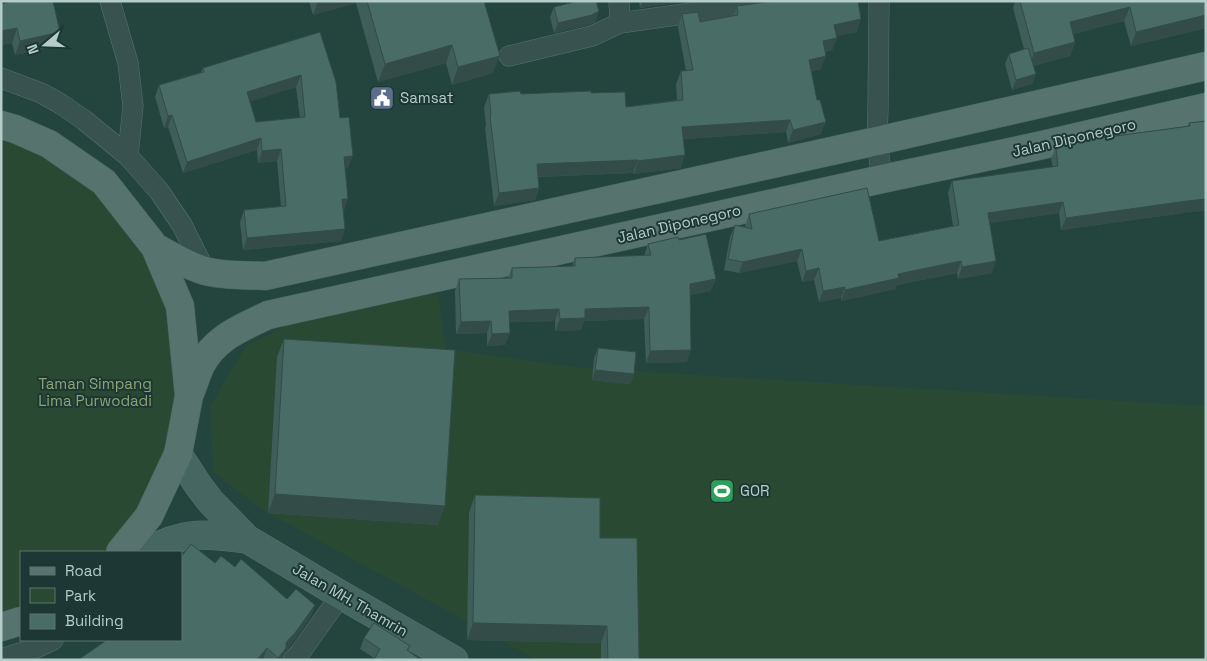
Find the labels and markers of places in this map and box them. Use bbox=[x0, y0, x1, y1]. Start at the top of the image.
public building icon: Samsat bbox=[369, 85, 395, 111]
place label: Samsat bbox=[400, 88, 454, 107]
sports icon: GOR bbox=[709, 478, 735, 504]
place label: GOR bbox=[740, 481, 769, 500]

